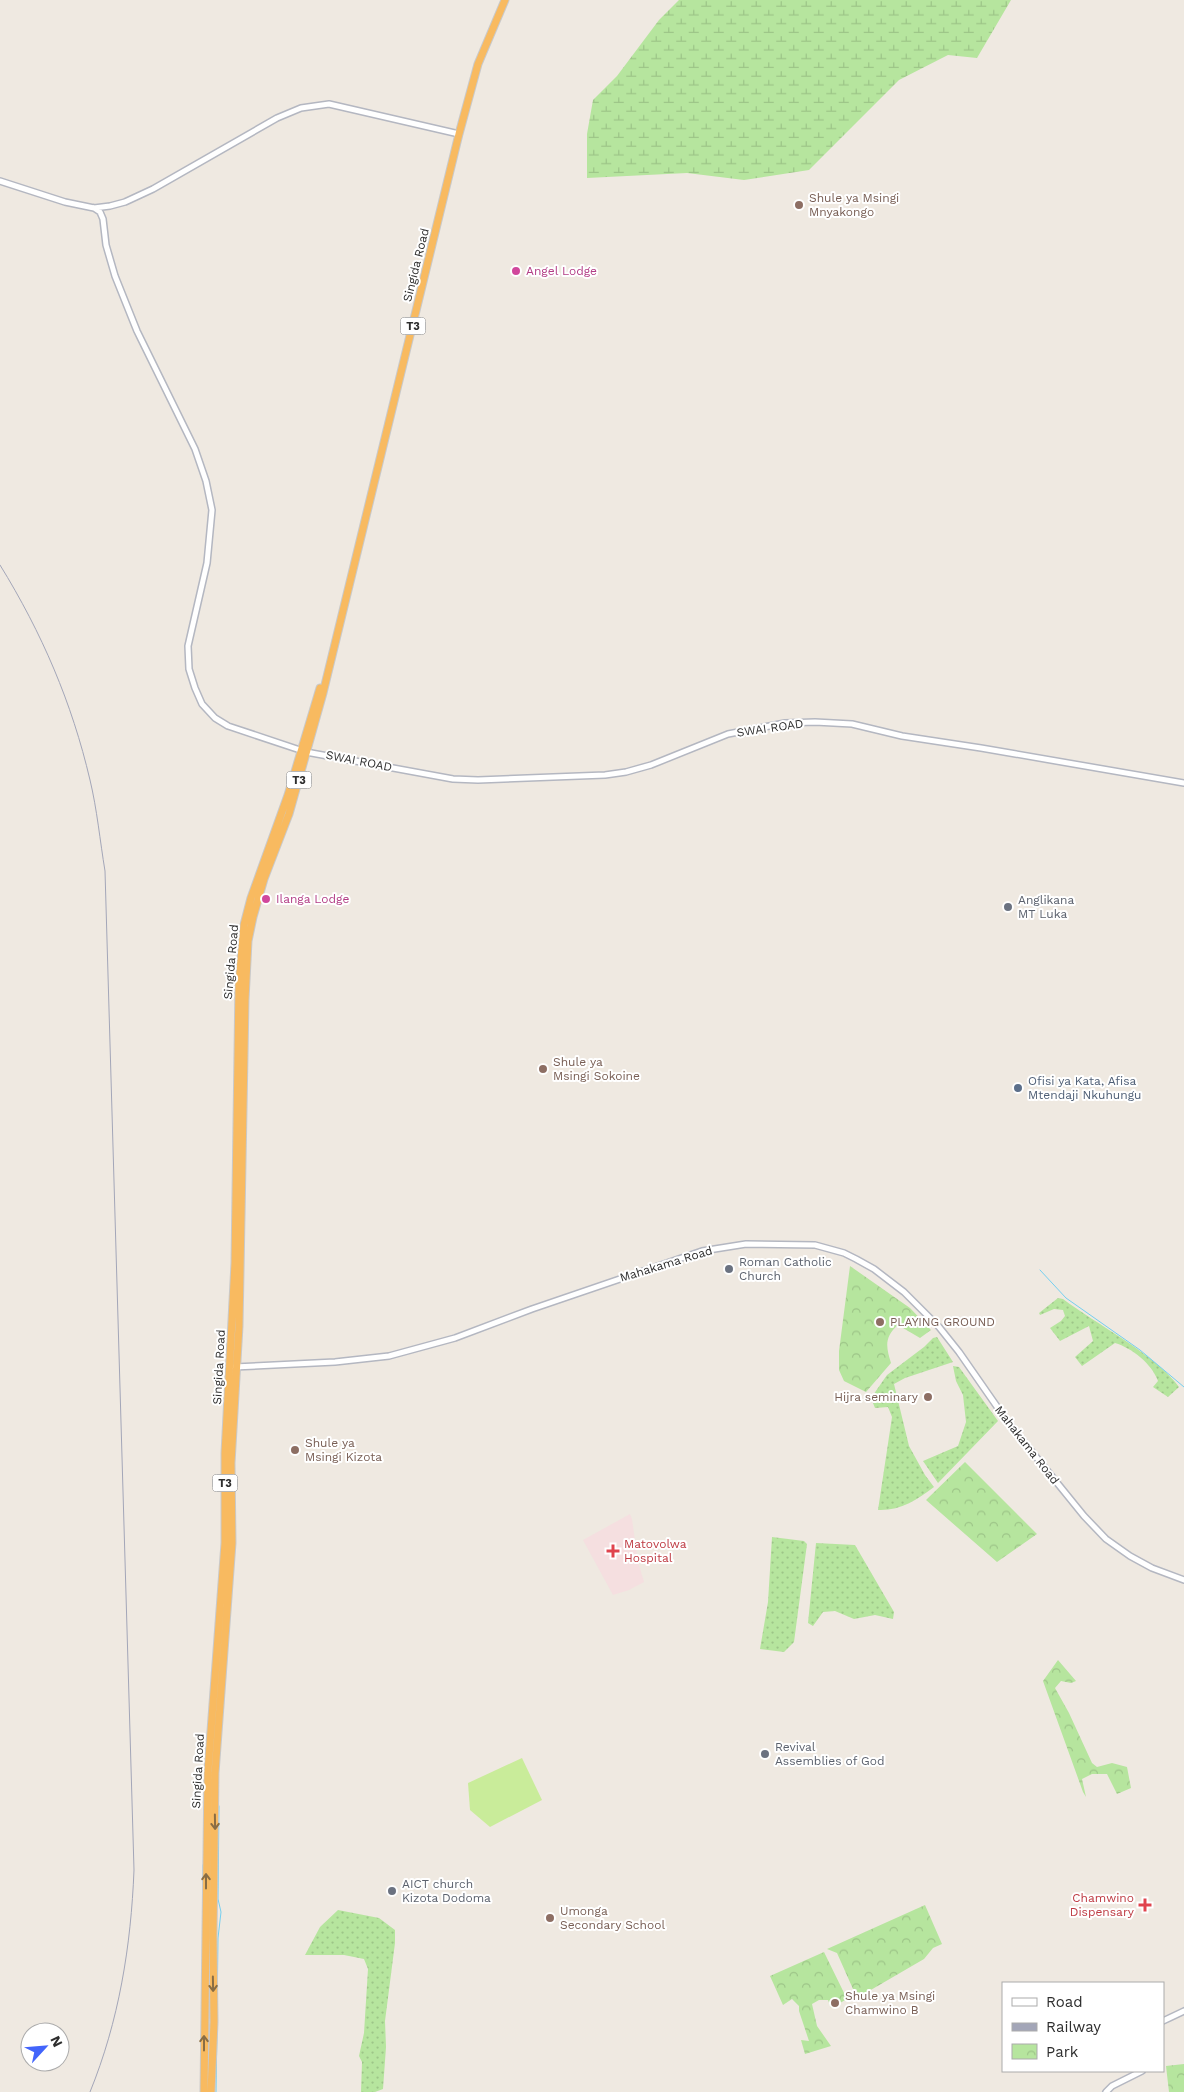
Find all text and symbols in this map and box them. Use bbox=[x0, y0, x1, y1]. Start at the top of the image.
place label: Shule ya Msingi Mnyakongo bbox=[809, 191, 899, 219]
marker: Shule ya Msingi Mnyakongo bbox=[793, 199, 805, 211]
street label: Singida Road bbox=[400, 227, 432, 303]
place label: Angel Lodge bbox=[526, 264, 597, 278]
marker: Angel Lodge bbox=[510, 265, 522, 277]
road number: T3 bbox=[400, 318, 426, 334]
street label: SWAI ROAD bbox=[736, 716, 804, 740]
street label: SWAI ROAD bbox=[325, 748, 393, 774]
road number: T3 bbox=[286, 772, 312, 788]
place label: Ilanga Lodge bbox=[276, 892, 349, 906]
marker: Ilanga Lodge bbox=[260, 893, 272, 905]
place label: Anglikana MT Luka bbox=[1018, 893, 1075, 921]
marker: Anglikana MT Luka bbox=[1002, 901, 1014, 913]
street label: Singida Road bbox=[221, 924, 241, 1000]
place label: Shule ya Msingi Sokoine bbox=[553, 1055, 640, 1083]
marker: Shule ya Msingi Sokoine bbox=[537, 1063, 549, 1075]
place label: Ofisi ya Kata, Afisa Mtendaji Nkuhungu bbox=[1028, 1074, 1141, 1102]
marker: Ofisi ya Kata, Afisa Mtendaji Nkuhungu bbox=[1012, 1082, 1024, 1094]
street label: Mahakama Road bbox=[618, 1243, 714, 1285]
place label: Roman Catholic Church bbox=[739, 1255, 832, 1283]
marker: Roman Catholic Church bbox=[723, 1263, 735, 1275]
place label: PLAYING GROUND bbox=[890, 1315, 995, 1329]
marker: PLAYING GROUND bbox=[874, 1316, 886, 1328]
street label: Singida Road bbox=[210, 1329, 228, 1405]
place label: Hijra seminary bbox=[834, 1390, 919, 1404]
marker: Hijra seminary bbox=[922, 1391, 934, 1403]
street label: Mahakama Road bbox=[992, 1403, 1062, 1487]
place label: Shule ya Msingi Kizota bbox=[305, 1436, 382, 1464]
marker: Shule ya Msingi Kizota bbox=[289, 1444, 301, 1456]
road number: T3 bbox=[212, 1475, 238, 1492]
place label: Matovolwa Hospital bbox=[624, 1537, 687, 1565]
marker: Matovolwa Hospital bbox=[606, 1544, 620, 1558]
street label: Singida Road bbox=[189, 1733, 207, 1809]
place label: Revival Assemblies of God bbox=[775, 1740, 884, 1768]
marker: Revival Assemblies of God bbox=[759, 1748, 771, 1760]
one-way arrow bbox=[210, 1814, 220, 1830]
one-way arrow bbox=[201, 1873, 211, 1890]
place label: AICT church Kizota Dodoma bbox=[402, 1877, 491, 1905]
marker: AICT church Kizota Dodoma bbox=[386, 1885, 398, 1897]
place label: Chamwino Dispensary bbox=[1070, 1891, 1135, 1919]
marker: Chamwino Dispensary bbox=[1138, 1898, 1152, 1912]
place label: Umonga Secondary School bbox=[560, 1904, 665, 1932]
marker: Umonga Secondary School bbox=[544, 1912, 556, 1924]
one-way arrow bbox=[208, 1976, 218, 1992]
legend bbox=[1002, 1982, 1164, 2072]
place label: Shule ya Msingi Chamwino B bbox=[845, 1989, 935, 2017]
text: Road bbox=[1046, 1993, 1083, 2011]
marker: Shule ya Msingi Chamwino B bbox=[829, 1997, 841, 2009]
text: Railway bbox=[1046, 2018, 1101, 2036]
north arrow bbox=[20, 2022, 70, 2072]
text: N bbox=[47, 2033, 66, 2049]
one-way arrow bbox=[200, 2036, 209, 2052]
text: Park bbox=[1046, 2043, 1079, 2061]

